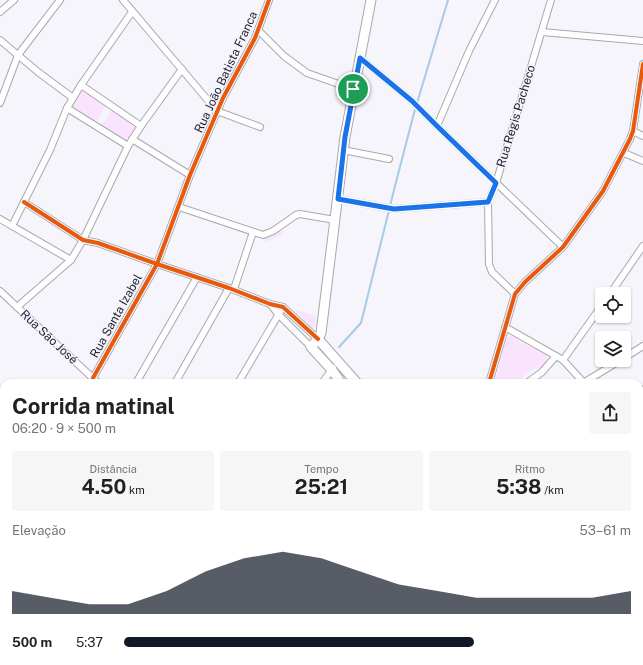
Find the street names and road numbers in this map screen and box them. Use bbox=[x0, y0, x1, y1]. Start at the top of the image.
street label: Rua João Batista Franca bbox=[192, 9, 260, 135]
street label: Rua Regis Pacheco bbox=[494, 63, 538, 169]
street label: Rua Santa Izabel bbox=[87, 271, 145, 360]
street label: Rua São José bbox=[18, 307, 81, 367]

